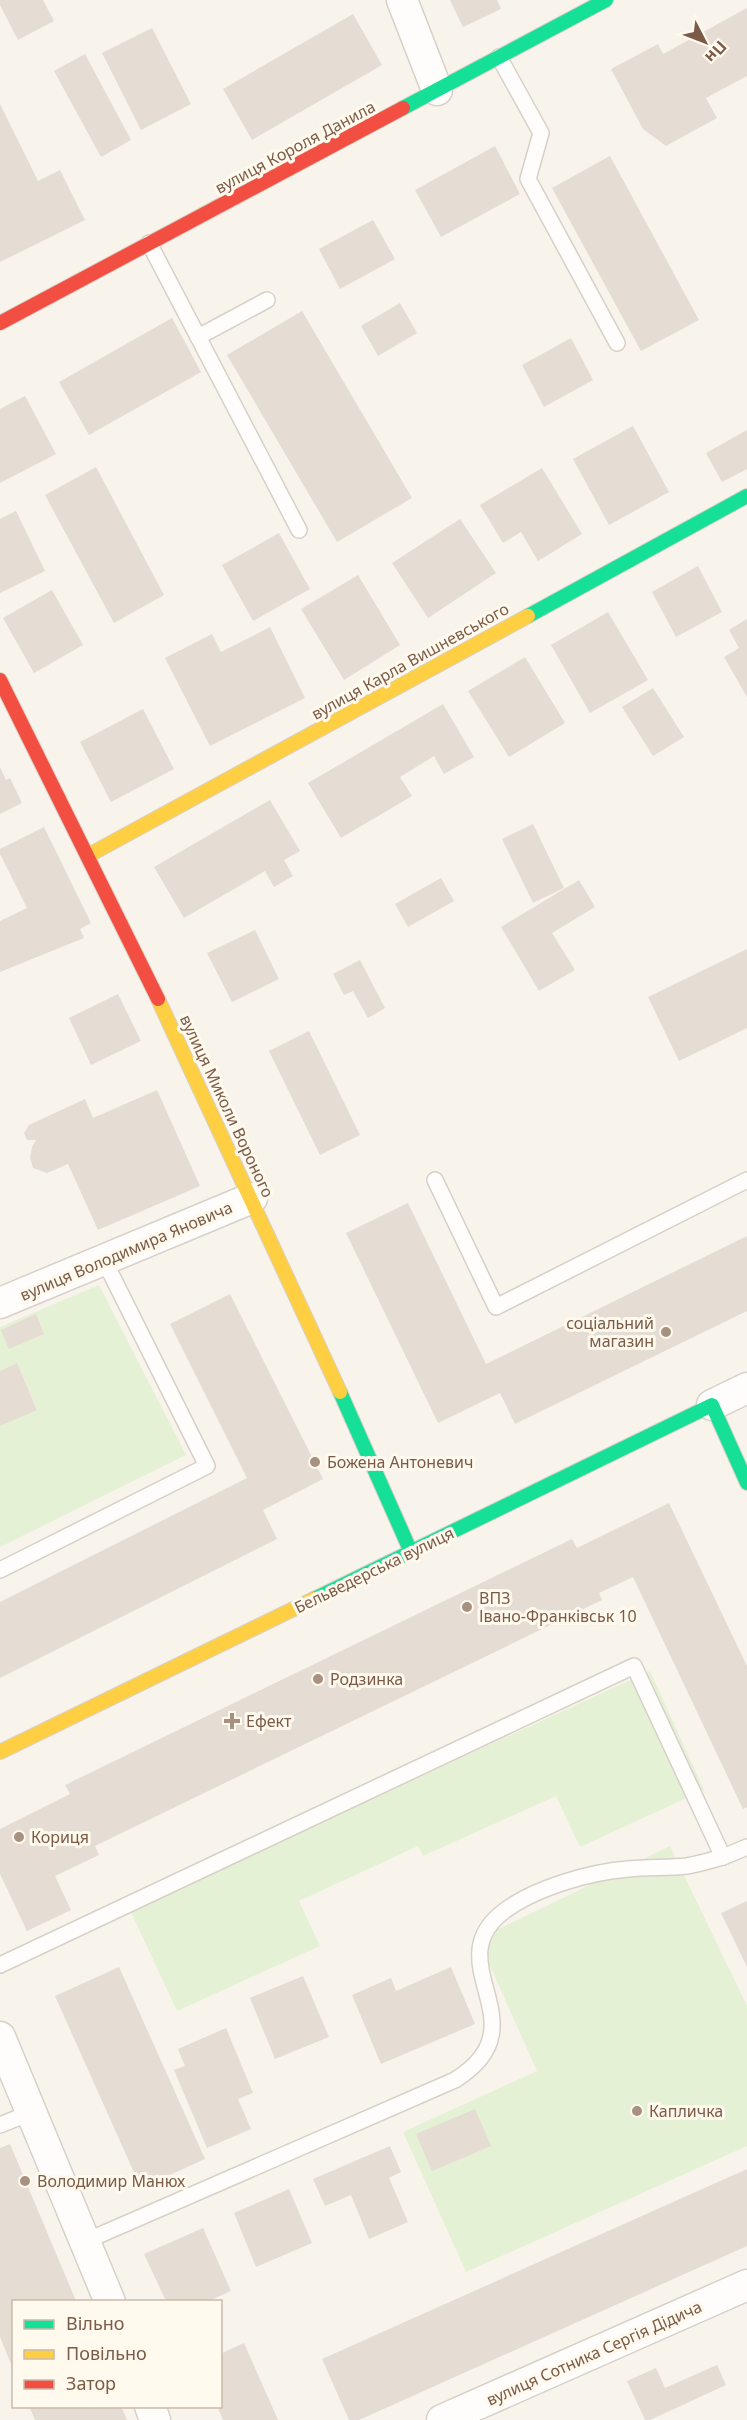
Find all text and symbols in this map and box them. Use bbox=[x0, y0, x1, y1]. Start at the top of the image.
north arrow bbox=[675, 12, 735, 72]
text: Пн bbox=[700, 36, 732, 68]
street label: вулиця Короля Данила bbox=[211, 95, 379, 199]
street label: вулиця Карла Вишневського bbox=[307, 597, 513, 725]
street label: вулиця Миколи Вороного bbox=[175, 1011, 279, 1201]
street label: вулиця Володимира Яновича bbox=[16, 1196, 236, 1306]
place label: соціальний магазин bbox=[566, 1312, 654, 1352]
marker: соціальний магазин bbox=[659, 1325, 673, 1339]
place label: Божена Антоневич bbox=[327, 1451, 473, 1473]
marker: Божена Антоневич bbox=[308, 1455, 322, 1469]
street label: Бельведерська вулиця bbox=[290, 1522, 458, 1618]
place label: ВПЗ Івано-Франківськ 10 bbox=[479, 1587, 637, 1627]
marker: ВПЗ Івано-Франківськ 10 bbox=[460, 1600, 474, 1614]
place label: Родзинка bbox=[330, 1668, 403, 1690]
marker: Родзинка bbox=[311, 1672, 325, 1686]
place label: Ефект bbox=[246, 1710, 292, 1732]
marker: Ефект bbox=[223, 1712, 241, 1730]
place label: Кориця bbox=[31, 1826, 89, 1848]
marker: Кориця bbox=[12, 1830, 26, 1844]
place label: Капличка bbox=[649, 2100, 723, 2122]
marker: Капличка bbox=[630, 2104, 644, 2118]
place label: Володимир Манюх bbox=[37, 2170, 186, 2192]
marker: Володимир Манюх bbox=[18, 2174, 32, 2188]
street label: вулиця Сотника Сергія Дідича bbox=[483, 2295, 705, 2411]
legend bbox=[12, 2300, 222, 2408]
text: Вільно bbox=[66, 2311, 124, 2335]
text: Повільно bbox=[66, 2341, 147, 2365]
text: Затор bbox=[66, 2371, 116, 2395]

